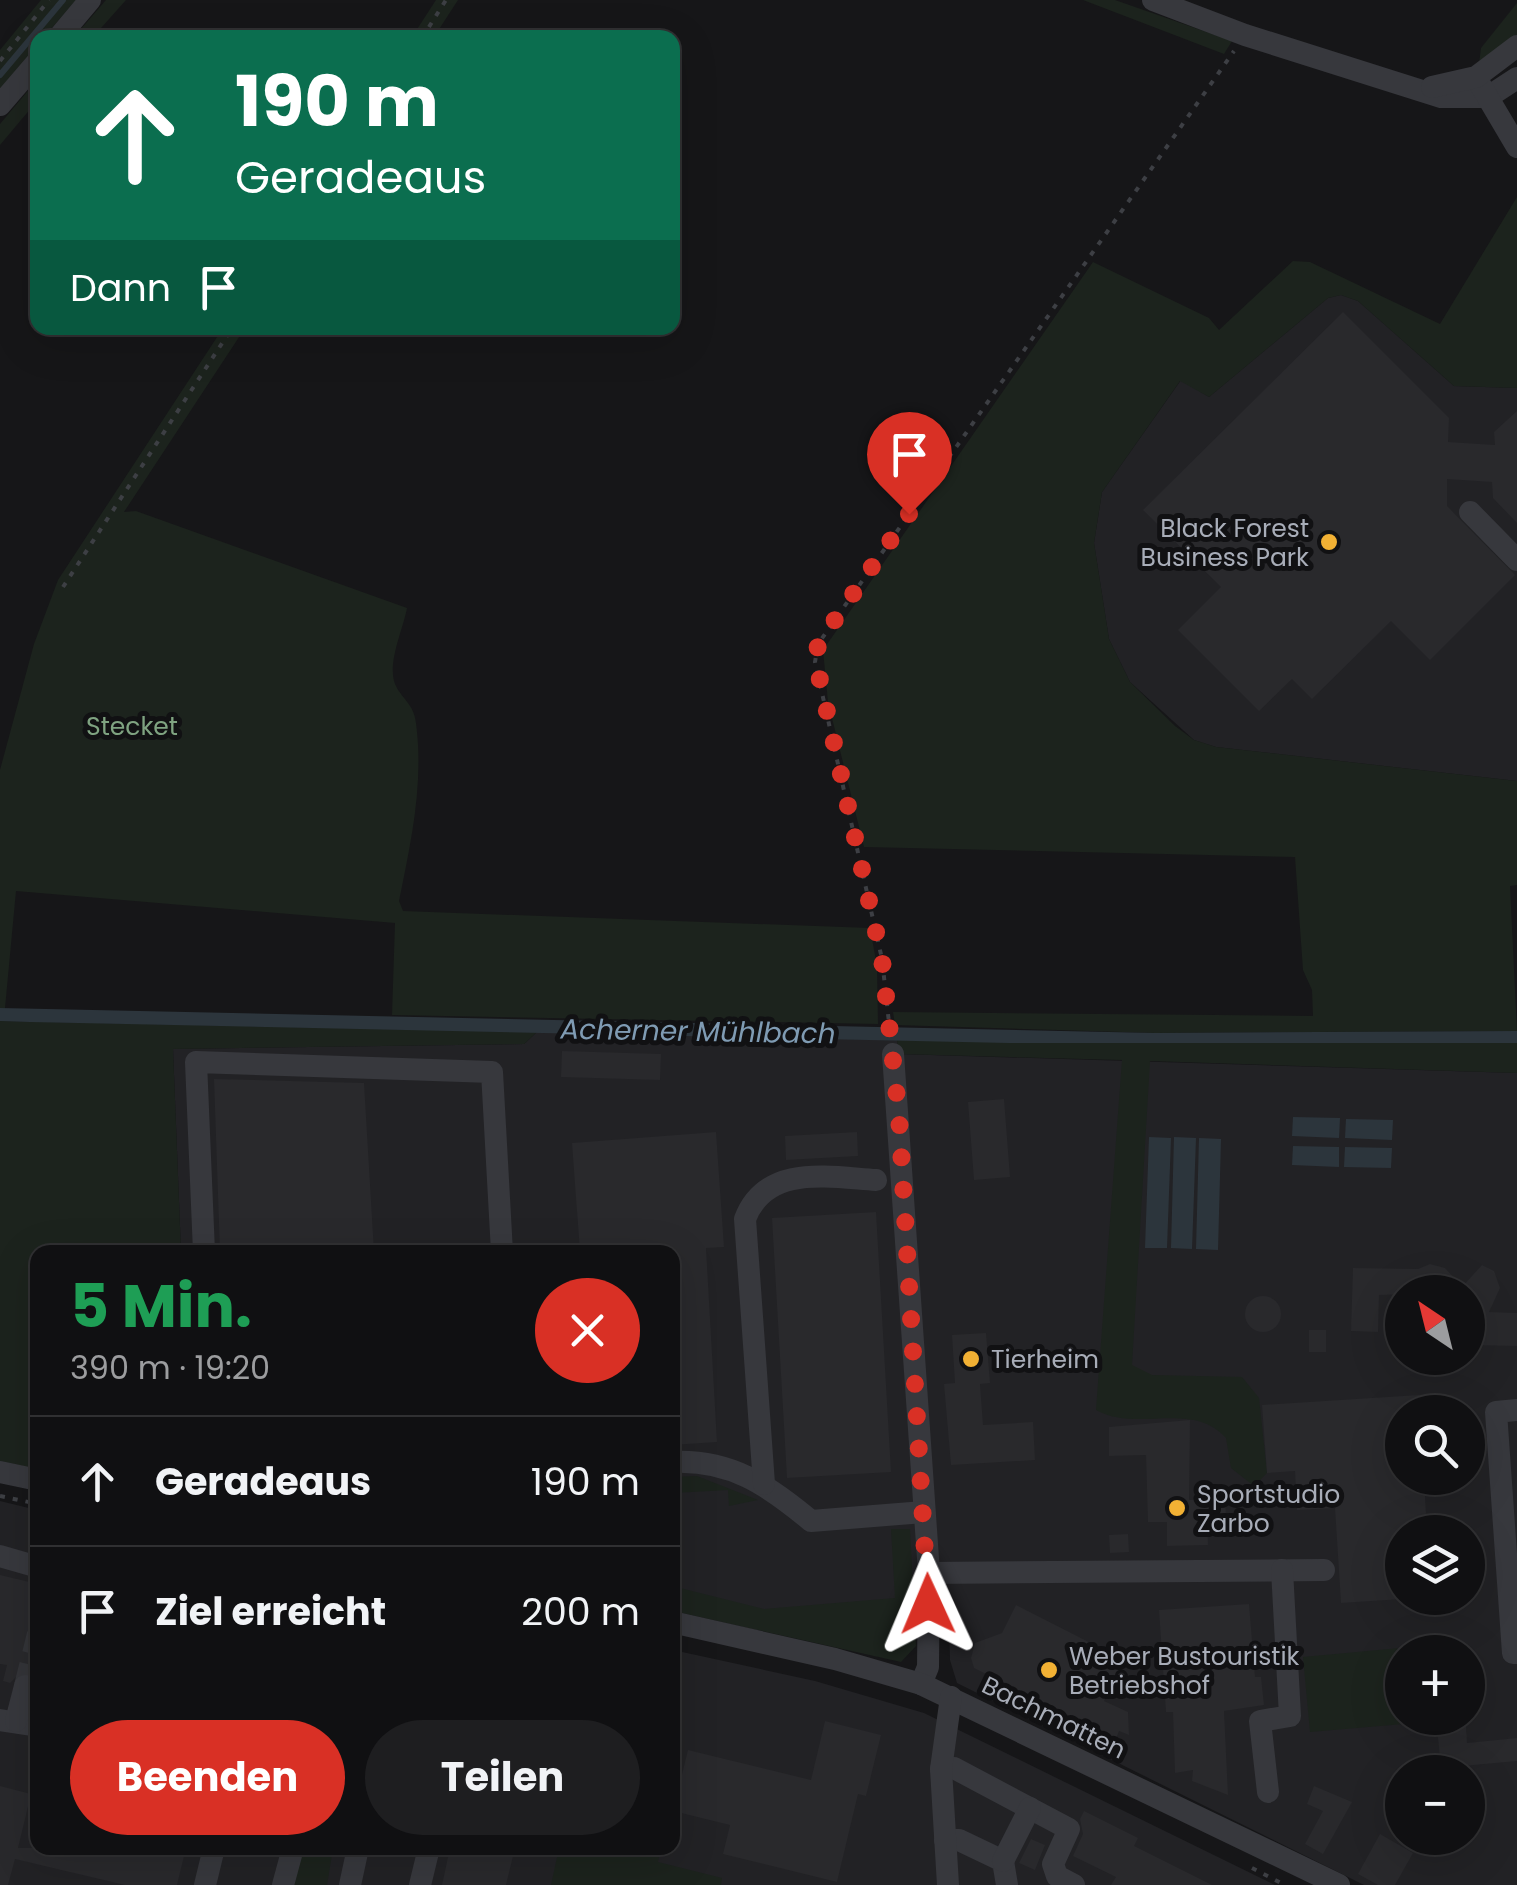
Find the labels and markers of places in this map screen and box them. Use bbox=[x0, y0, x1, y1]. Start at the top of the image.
pin bbox=[867, 412, 952, 515]
place label: Black Forest Business Park bbox=[1141, 511, 1309, 575]
marker: Black Forest Business Park bbox=[1318, 531, 1340, 553]
place label: Tierheim bbox=[991, 1342, 1099, 1377]
marker: Tierheim bbox=[960, 1348, 982, 1370]
place label: Sportstudio Zarbo bbox=[1197, 1477, 1340, 1541]
marker: Sportstudio Zarbo bbox=[1166, 1497, 1188, 1519]
place label: Weber Bustouristik Betriebshof bbox=[1069, 1639, 1300, 1703]
marker: Weber Bustouristik Betriebshof bbox=[1038, 1659, 1060, 1681]

